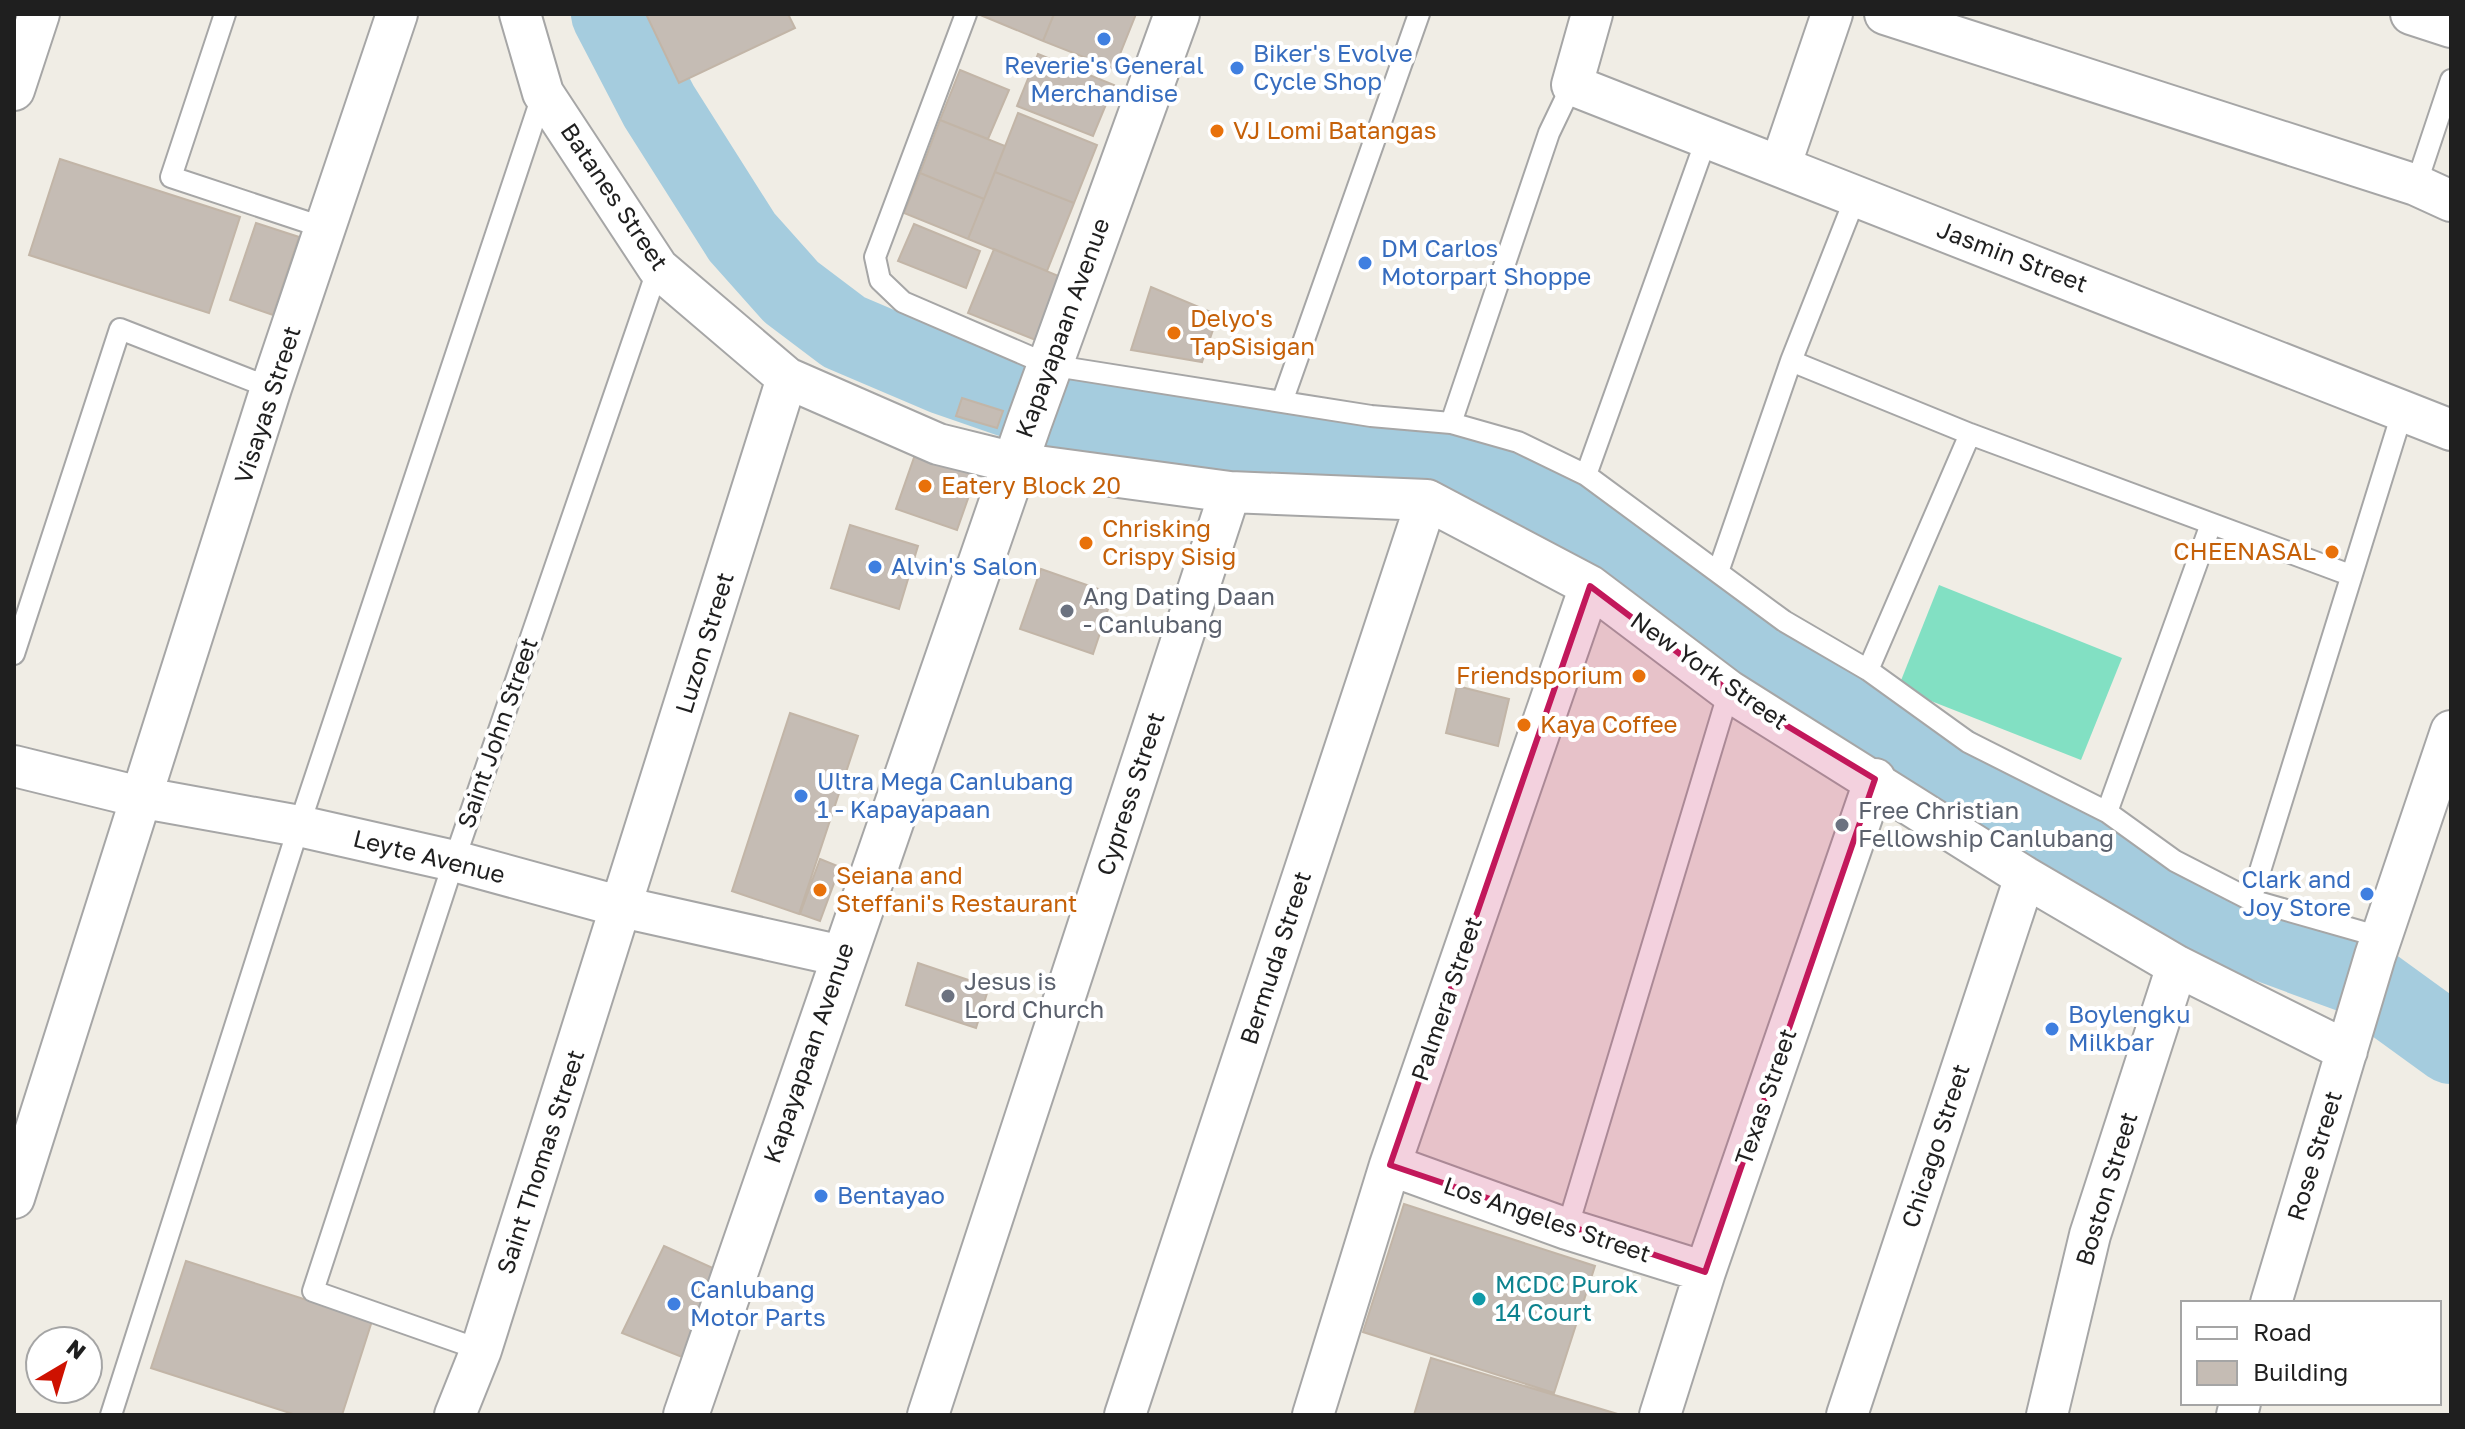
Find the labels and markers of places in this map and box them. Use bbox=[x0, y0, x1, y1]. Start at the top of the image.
marker: Reverie's General Merchandise bbox=[1095, 30, 1113, 48]
place label: Biker's Evolve Cycle Shop bbox=[1253, 38, 1413, 95]
place label: Reverie's General Merchandise bbox=[1004, 50, 1204, 107]
marker: Biker's Evolve Cycle Shop bbox=[1228, 59, 1246, 77]
place label: VJ Lomi Batangas bbox=[1233, 115, 1436, 144]
marker: VJ Lomi Batangas bbox=[1208, 122, 1226, 140]
place label: DM Carlos Motorpart Shoppe bbox=[1381, 233, 1591, 290]
marker: DM Carlos Motorpart Shoppe bbox=[1356, 254, 1374, 272]
place label: Delyo's TapSisigan bbox=[1190, 303, 1315, 360]
marker: Delyo's TapSisigan bbox=[1165, 324, 1183, 342]
place label: Eatery Block 20 bbox=[941, 470, 1121, 499]
marker: Eatery Block 20 bbox=[916, 477, 934, 495]
place label: Chrisking Crispy Sisig bbox=[1102, 513, 1236, 570]
marker: Chrisking Crispy Sisig bbox=[1077, 534, 1095, 552]
place label: CHEENASAL bbox=[2173, 536, 2316, 565]
marker: CHEENASAL bbox=[2323, 543, 2341, 561]
place label: Alvin's Salon bbox=[891, 551, 1038, 580]
marker: Alvin's Salon bbox=[866, 558, 884, 576]
place label: Ang Dating Daan - Canlubang bbox=[1083, 581, 1275, 638]
marker: Ang Dating Daan - Canlubang bbox=[1058, 602, 1076, 620]
place label: Friendsporium bbox=[1456, 660, 1623, 689]
marker: Friendsporium bbox=[1630, 667, 1648, 685]
place label: Kaya Coffee bbox=[1540, 709, 1678, 738]
marker: Kaya Coffee bbox=[1515, 716, 1533, 734]
place label: Ultra Mega Canlubang 1 - Kapayapaan bbox=[817, 766, 1074, 823]
marker: Ultra Mega Canlubang 1 - Kapayapaan bbox=[792, 787, 810, 805]
place label: Free Christian Fellowship Canlubang bbox=[1858, 795, 2114, 852]
marker: Free Christian Fellowship Canlubang bbox=[1833, 816, 1851, 834]
place label: Seiana and Steffani's Restaurant bbox=[836, 860, 1077, 917]
place label: Clark and Joy Store bbox=[2241, 864, 2351, 921]
marker: Seiana and Steffani's Restaurant bbox=[811, 881, 829, 899]
marker: Clark and Joy Store bbox=[2358, 885, 2376, 903]
place label: Jesus is Lord Church bbox=[964, 966, 1104, 1023]
marker: Jesus is Lord Church bbox=[939, 987, 957, 1005]
place label: Boylengku Milkbar bbox=[2068, 999, 2190, 1056]
marker: Boylengku Milkbar bbox=[2043, 1020, 2061, 1038]
place label: Bentayao bbox=[837, 1180, 945, 1209]
marker: Bentayao bbox=[812, 1187, 830, 1205]
place label: MCDC Purok 14 Court bbox=[1495, 1269, 1638, 1326]
place label: Canlubang Motor Parts bbox=[690, 1274, 826, 1331]
marker: MCDC Purok 14 Court bbox=[1470, 1290, 1488, 1308]
marker: Canlubang Motor Parts bbox=[665, 1295, 683, 1313]

